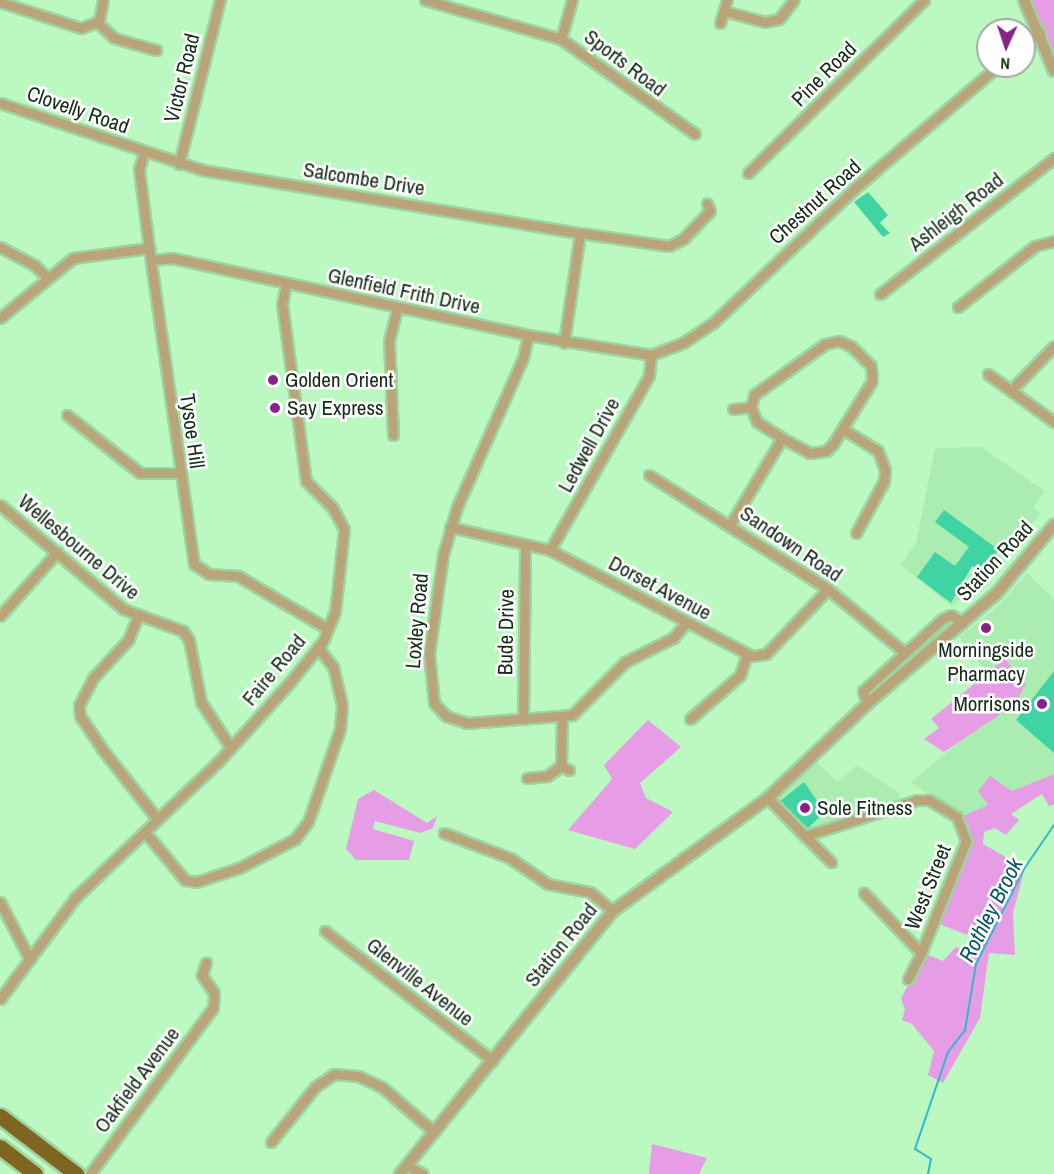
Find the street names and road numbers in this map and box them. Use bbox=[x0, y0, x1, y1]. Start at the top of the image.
street label: Sports Road bbox=[579, 24, 671, 102]
street label: Victor Road bbox=[159, 31, 205, 125]
street label: Pine Road bbox=[786, 36, 862, 112]
street label: Clovelly Road bbox=[24, 81, 132, 139]
street label: Chestnut Road bbox=[764, 154, 866, 250]
street label: Salcombe Drive bbox=[302, 157, 426, 201]
street label: Ashleigh Road bbox=[904, 167, 1008, 257]
street label: Glenfield Frith Drive bbox=[326, 263, 482, 319]
street label: Tysoe Hill bbox=[174, 392, 210, 470]
street label: Ledwell Drive bbox=[553, 393, 625, 497]
street label: Wellesbourne Drive bbox=[13, 489, 145, 605]
street label: Sandown Road bbox=[735, 501, 847, 587]
street label: Station Road bbox=[952, 516, 1038, 606]
street label: Dorset Avenue bbox=[604, 550, 716, 626]
street label: Loxley Road bbox=[400, 572, 434, 670]
street label: Bude Drive bbox=[493, 589, 519, 675]
street label: Faire Road bbox=[237, 629, 311, 711]
street label: West Street bbox=[900, 841, 956, 933]
street label: Station Road bbox=[520, 898, 602, 992]
street label: Glenville Avenue bbox=[361, 932, 479, 1032]
street label: Oakfield Avenue bbox=[89, 1022, 185, 1138]

